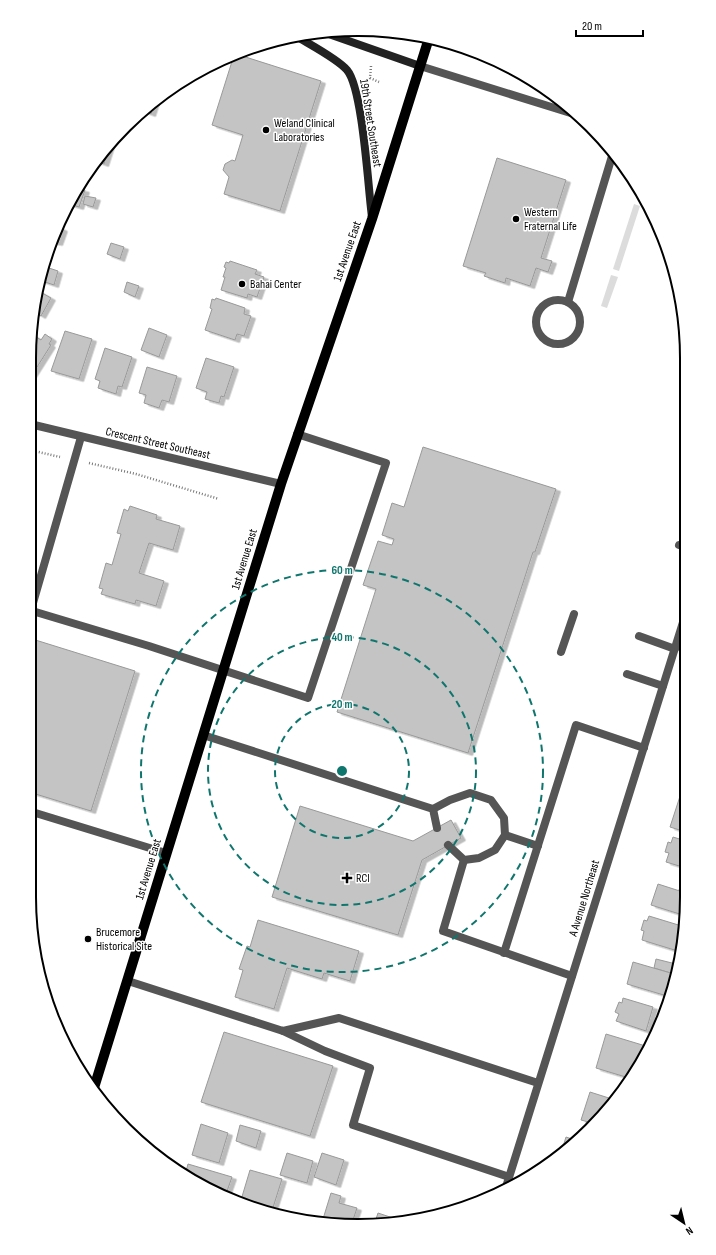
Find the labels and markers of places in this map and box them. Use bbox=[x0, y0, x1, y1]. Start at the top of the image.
place label: Weland Clinical Laboratories bbox=[274, 116, 335, 145]
marker: Weland Clinical Laboratories bbox=[261, 125, 271, 135]
place label: Western Fraternal Life bbox=[524, 205, 577, 234]
marker: Western Fraternal Life bbox=[511, 214, 521, 224]
place label: Bahai Center bbox=[250, 277, 302, 292]
marker: Bahai Center bbox=[237, 279, 247, 289]
centre of rings bbox=[335, 764, 349, 778]
place label: RCI bbox=[356, 871, 370, 886]
marker: RCI bbox=[341, 872, 353, 884]
place label: Brucemore Historical Site bbox=[96, 925, 152, 954]
marker: Brucemore Historical Site bbox=[83, 934, 93, 944]

